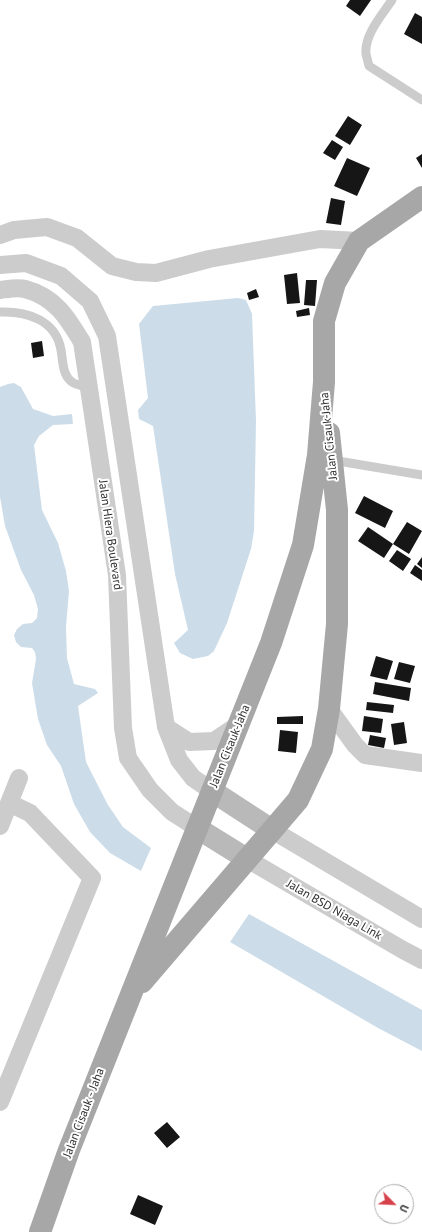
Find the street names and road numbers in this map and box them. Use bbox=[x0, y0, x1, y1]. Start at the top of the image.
street label: Jalan Cisauk-Jaha bbox=[317, 392, 341, 480]
street label: Jalan Hiera Boulevard bbox=[95, 479, 125, 591]
street label: Jalan Cisauk-Jaha bbox=[207, 703, 253, 789]
street label: Jalan BSD Niaga Link bbox=[284, 877, 384, 943]
street label: Jalan Cisauk - Jaha bbox=[60, 1066, 108, 1160]

